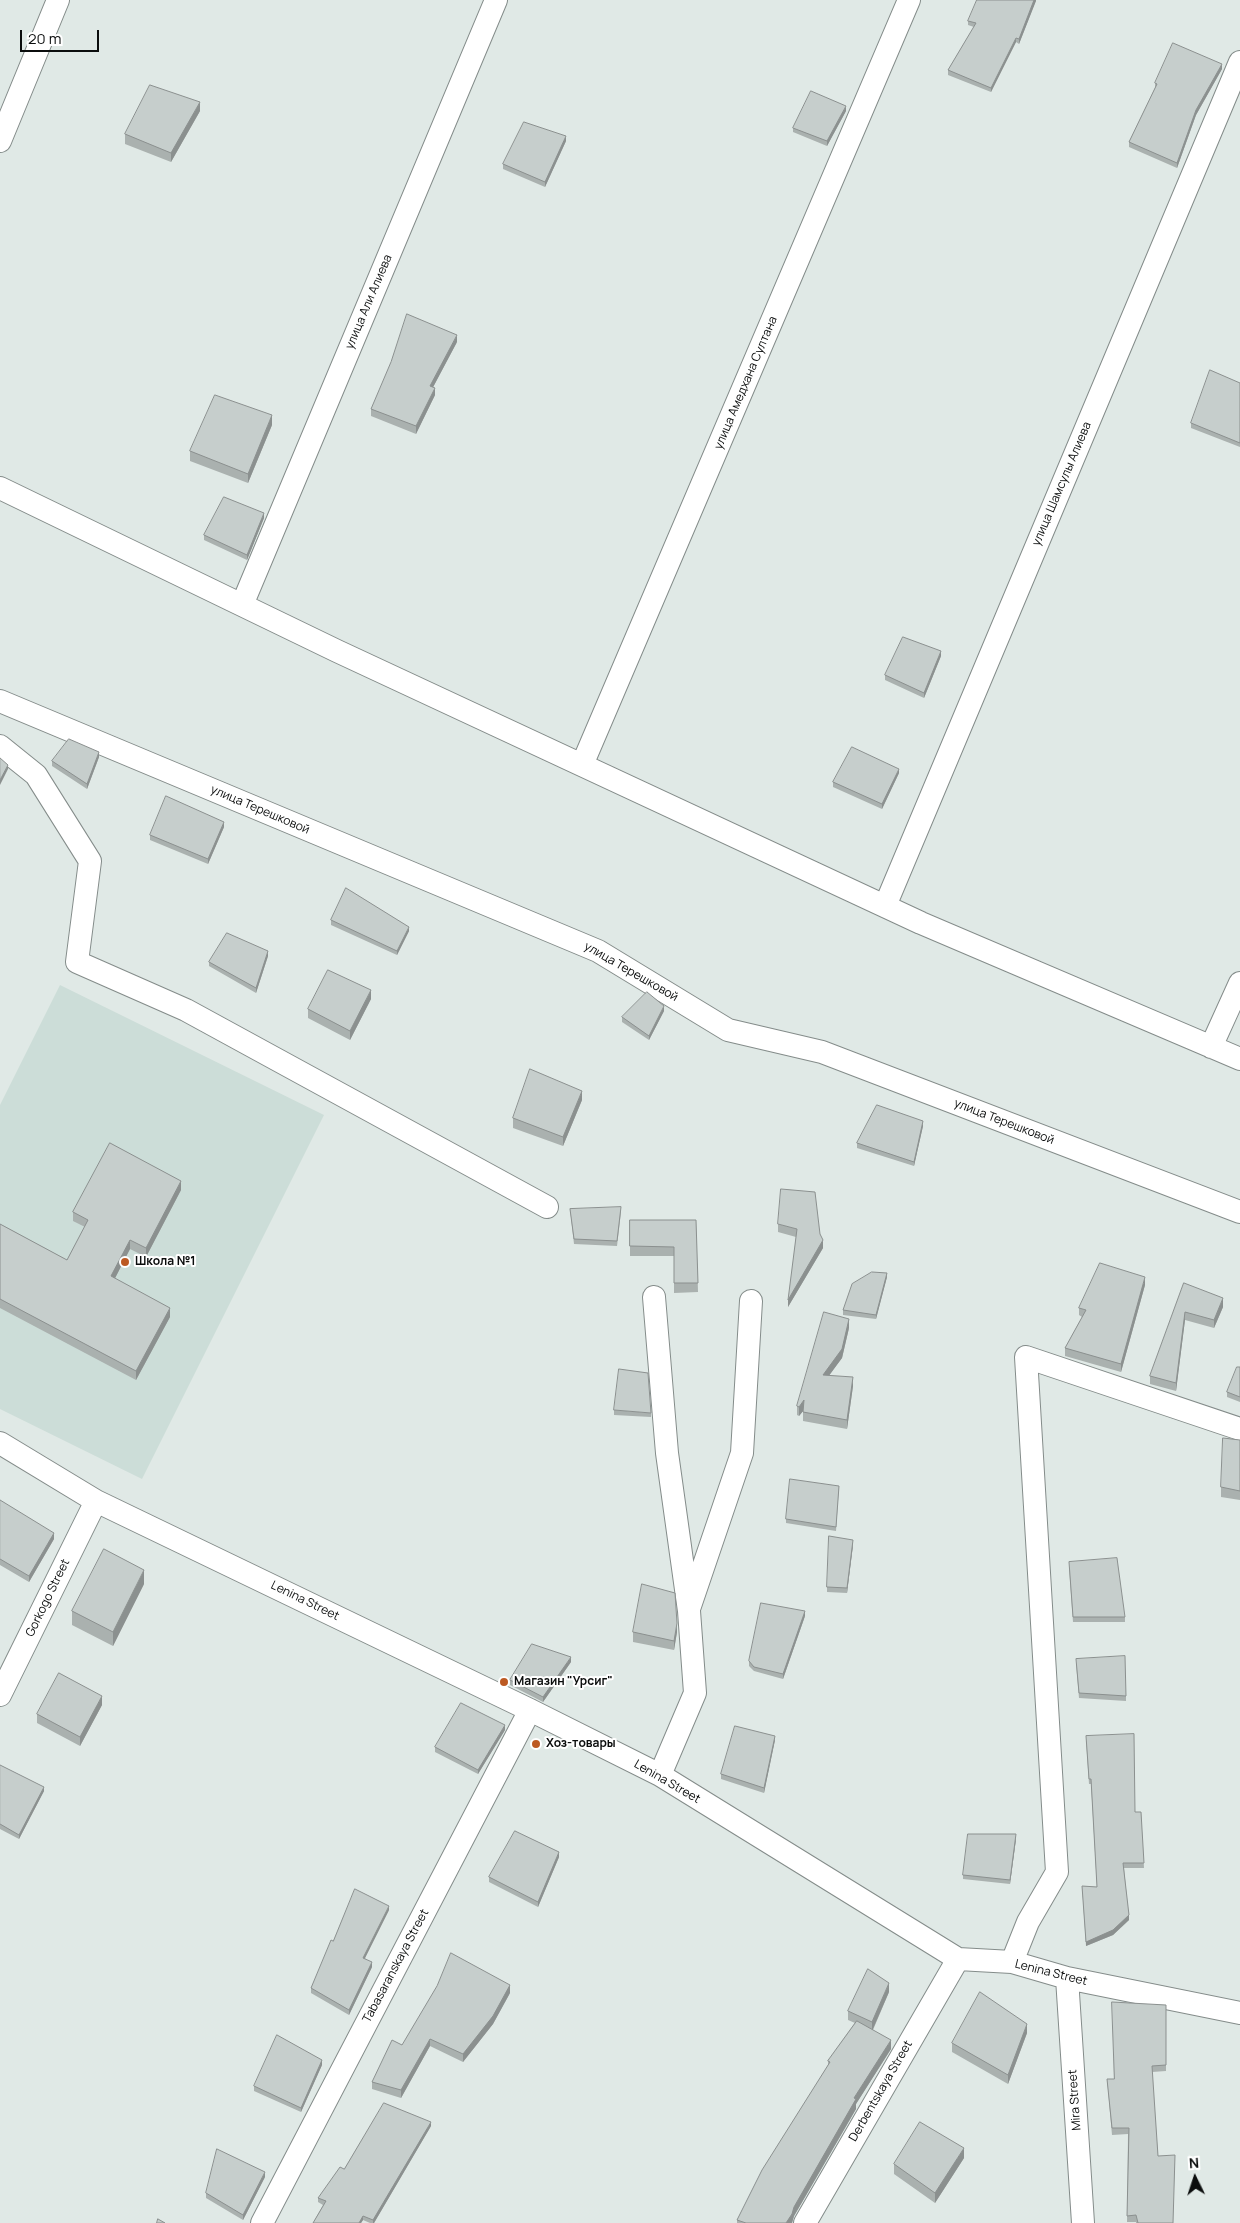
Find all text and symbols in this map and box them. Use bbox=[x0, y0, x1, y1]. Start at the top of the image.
scale bar bbox=[22, 20, 101, 52]
text: 20 m bbox=[28, 28, 61, 49]
street label: улица Али Алиева bbox=[343, 252, 395, 352]
street label: улица Амедхана Султана bbox=[711, 314, 781, 452]
street label: улица Шамсулы Алиева bbox=[1029, 420, 1095, 548]
street label: улица Терешковой bbox=[208, 783, 312, 837]
street label: улица Терешковой bbox=[581, 939, 681, 1005]
street label: улица Терешковой bbox=[952, 1096, 1056, 1148]
place label: Школа №1 bbox=[135, 1255, 196, 1269]
marker: Школа №1 bbox=[119, 1256, 131, 1268]
street label: Gorkogo Street bbox=[23, 1557, 73, 1639]
street label: Lenina Street bbox=[268, 1578, 342, 1624]
place label: Магазин "Урсиг" bbox=[514, 1675, 613, 1689]
marker: Магазин "Урсиг" bbox=[498, 1676, 510, 1688]
place label: Хоз-товары bbox=[546, 1737, 616, 1751]
marker: Хоз-товары bbox=[530, 1738, 542, 1750]
street label: Lenina Street bbox=[631, 1757, 703, 1807]
street label: Tabasaranskaya Street bbox=[360, 1907, 432, 2025]
street label: Lenina Street bbox=[1013, 1957, 1089, 1989]
street label: Derbentskaya Street bbox=[846, 2038, 916, 2144]
street label: Mira Street bbox=[1066, 2069, 1084, 2131]
north arrow bbox=[1170, 2153, 1220, 2203]
text: N bbox=[1188, 2153, 1200, 2172]

